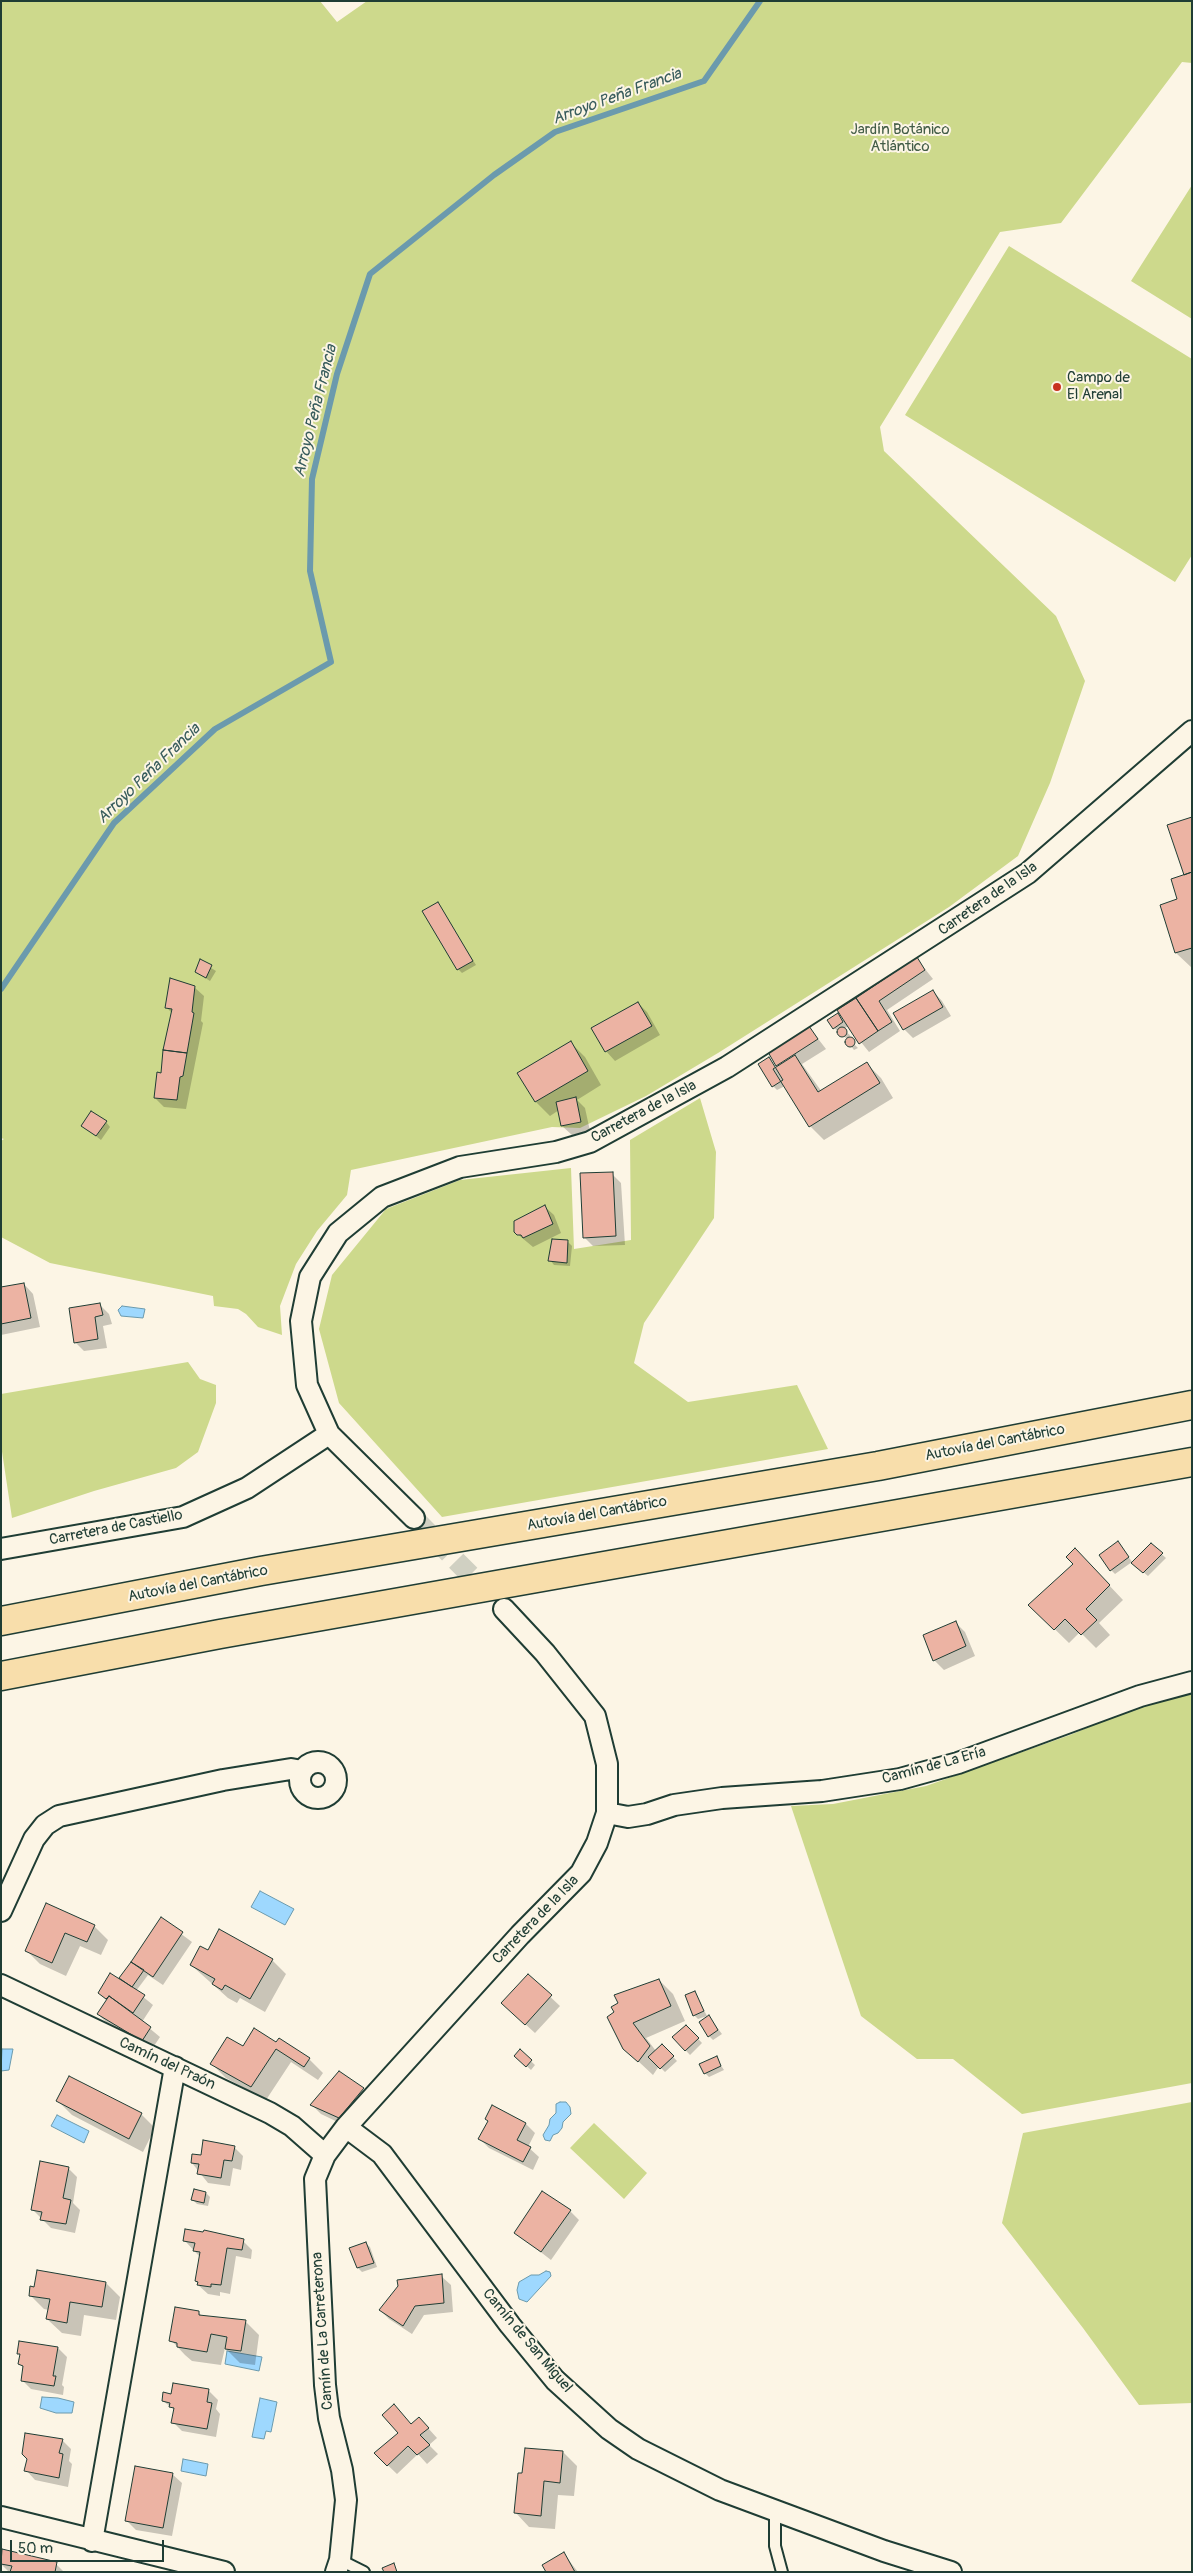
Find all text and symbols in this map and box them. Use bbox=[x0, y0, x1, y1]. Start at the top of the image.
water label: Arroyo Peña Francia bbox=[550, 65, 684, 129]
park label: Jardín Botánico Atlántico bbox=[851, 121, 949, 156]
water label: Arroyo Peña Francia bbox=[290, 343, 342, 479]
place label: Campo de El Arenal bbox=[1067, 369, 1130, 404]
marker: Campo de El Arenal bbox=[1051, 381, 1063, 393]
water label: Arroyo Peña Francia bbox=[94, 720, 204, 828]
street label: Carretera de la Isla bbox=[935, 858, 1041, 940]
street label: Carretera de la Isla bbox=[588, 1077, 700, 1147]
street label: Autovía del Cantábrico bbox=[924, 1421, 1066, 1465]
street label: Autovía del Cantábrico bbox=[526, 1493, 668, 1535]
street label: Carretera de Castiello bbox=[48, 1506, 184, 1550]
street label: Autovía del Cantábrico bbox=[127, 1562, 269, 1606]
street label: Camín de La Ería bbox=[880, 1744, 988, 1788]
street label: Carretera de la Isla bbox=[489, 1872, 583, 1968]
street label: Camín del Praón bbox=[116, 2034, 218, 2094]
street label: Camín de La Carreterona bbox=[309, 2251, 337, 2411]
street label: Camín de San Miguel bbox=[478, 2285, 576, 2397]
scale bar bbox=[12, 2530, 166, 2562]
text: 50 m bbox=[18, 2539, 53, 2558]

